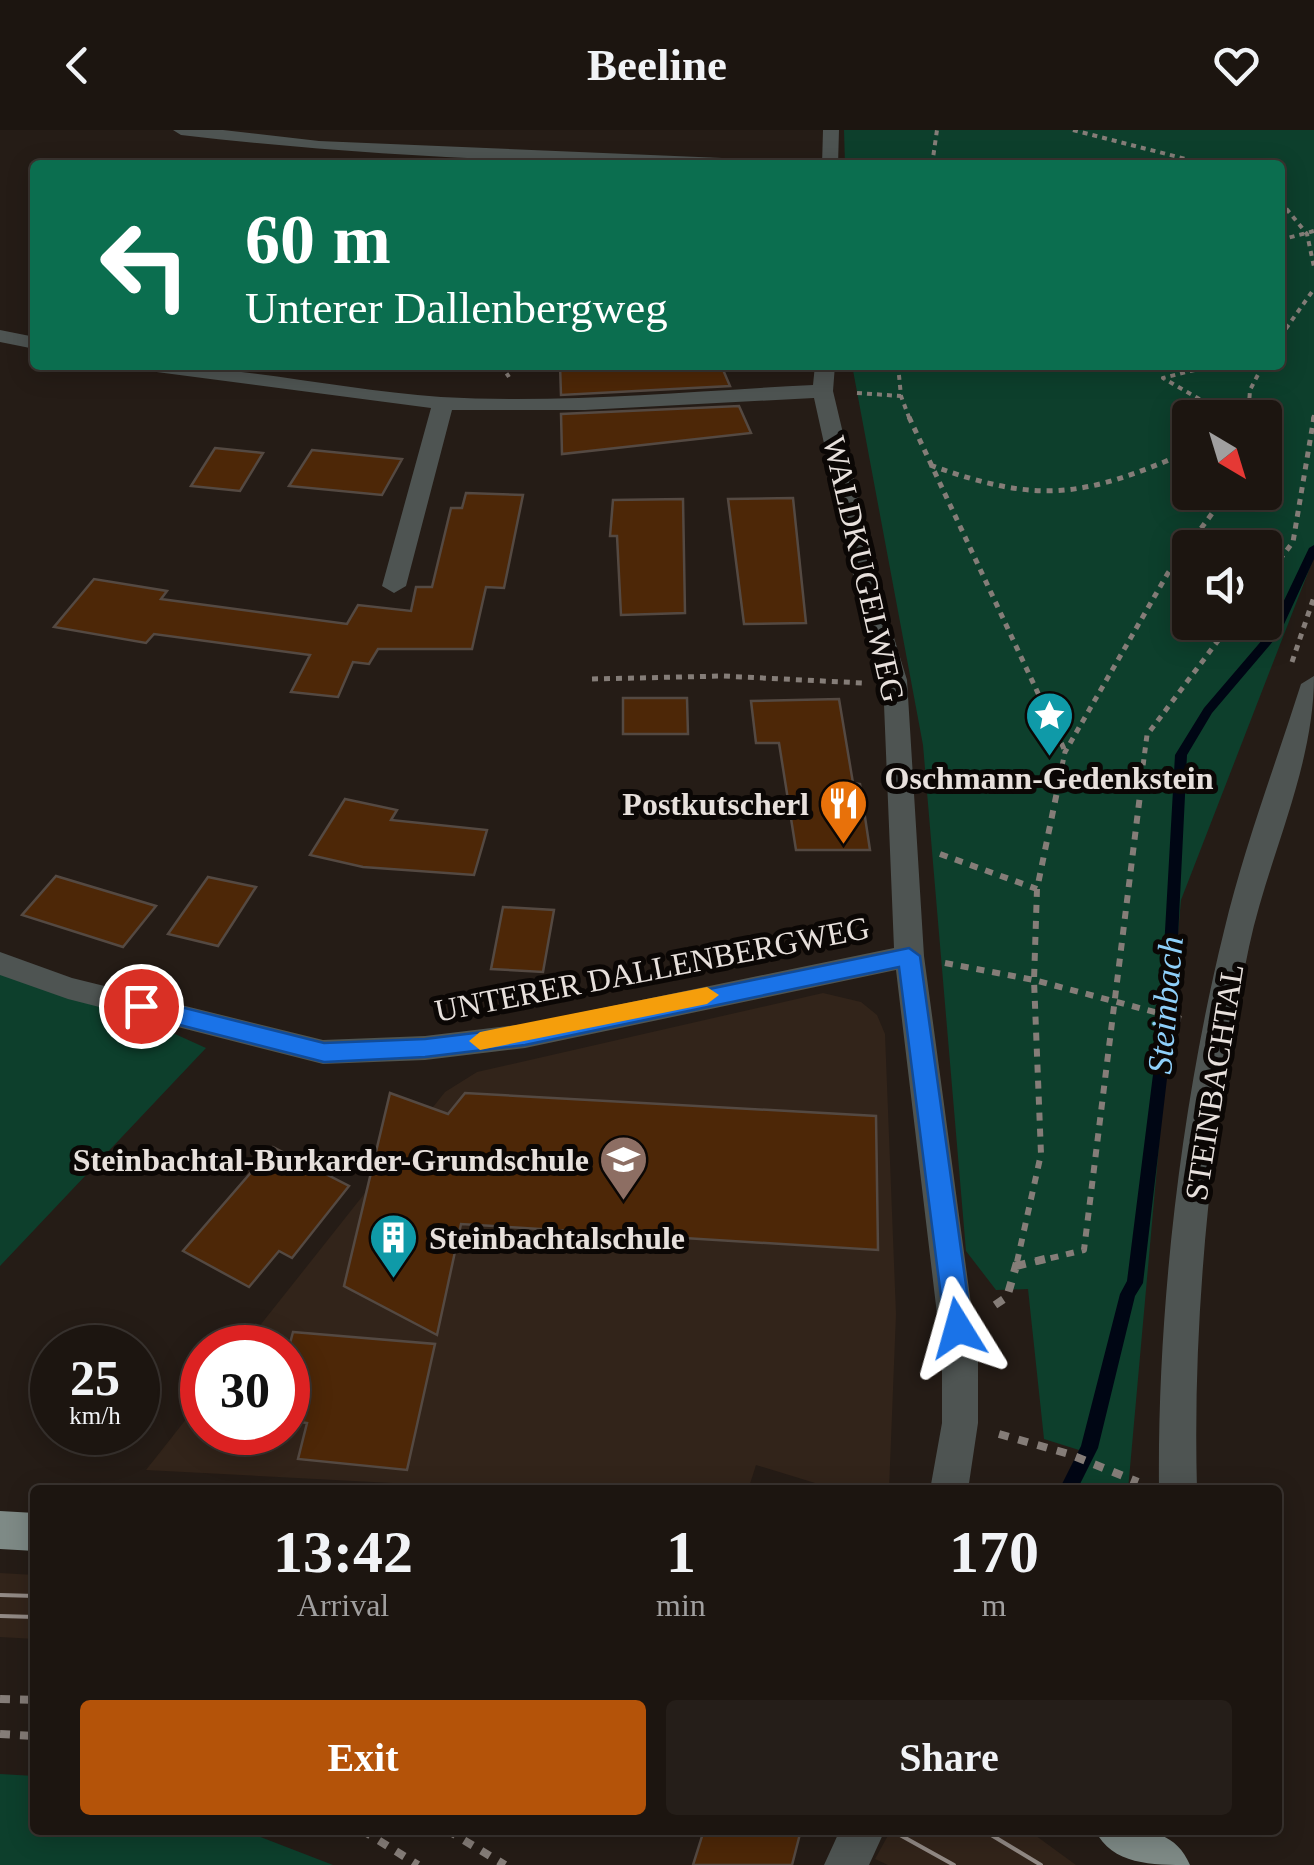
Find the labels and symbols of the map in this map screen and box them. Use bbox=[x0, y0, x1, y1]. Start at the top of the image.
north arrow bbox=[1172, 400, 1282, 510]
street label: WALDKUGELWEG bbox=[816, 433, 912, 705]
place icon: Oschmann-Gedenkstein bbox=[1023, 690, 1075, 758]
place label: Oschmann-Gedenkstein bbox=[885, 760, 1214, 796]
restaurant icon: Postkutscherl bbox=[818, 778, 870, 846]
place label: Postkutscherl bbox=[622, 786, 809, 822]
street label: UNTERER DALLENBERGWEG bbox=[432, 909, 872, 1029]
water label: Steinbach bbox=[1140, 935, 1191, 1075]
street label: STEINBACHTAL bbox=[1178, 961, 1250, 1203]
pin bbox=[99, 964, 184, 1049]
school or university icon: Steinbachtal-Burkarder-Grundschule bbox=[598, 1134, 650, 1202]
place label: Steinbachtal-Burkarder-Grundschule bbox=[73, 1142, 589, 1178]
building icon: Steinbachtalschule bbox=[368, 1212, 420, 1280]
place label: Steinbachtalschule bbox=[429, 1220, 685, 1256]
position arrow bbox=[906, 1276, 1010, 1380]
speed limit sign: 30 bbox=[180, 1325, 310, 1455]

